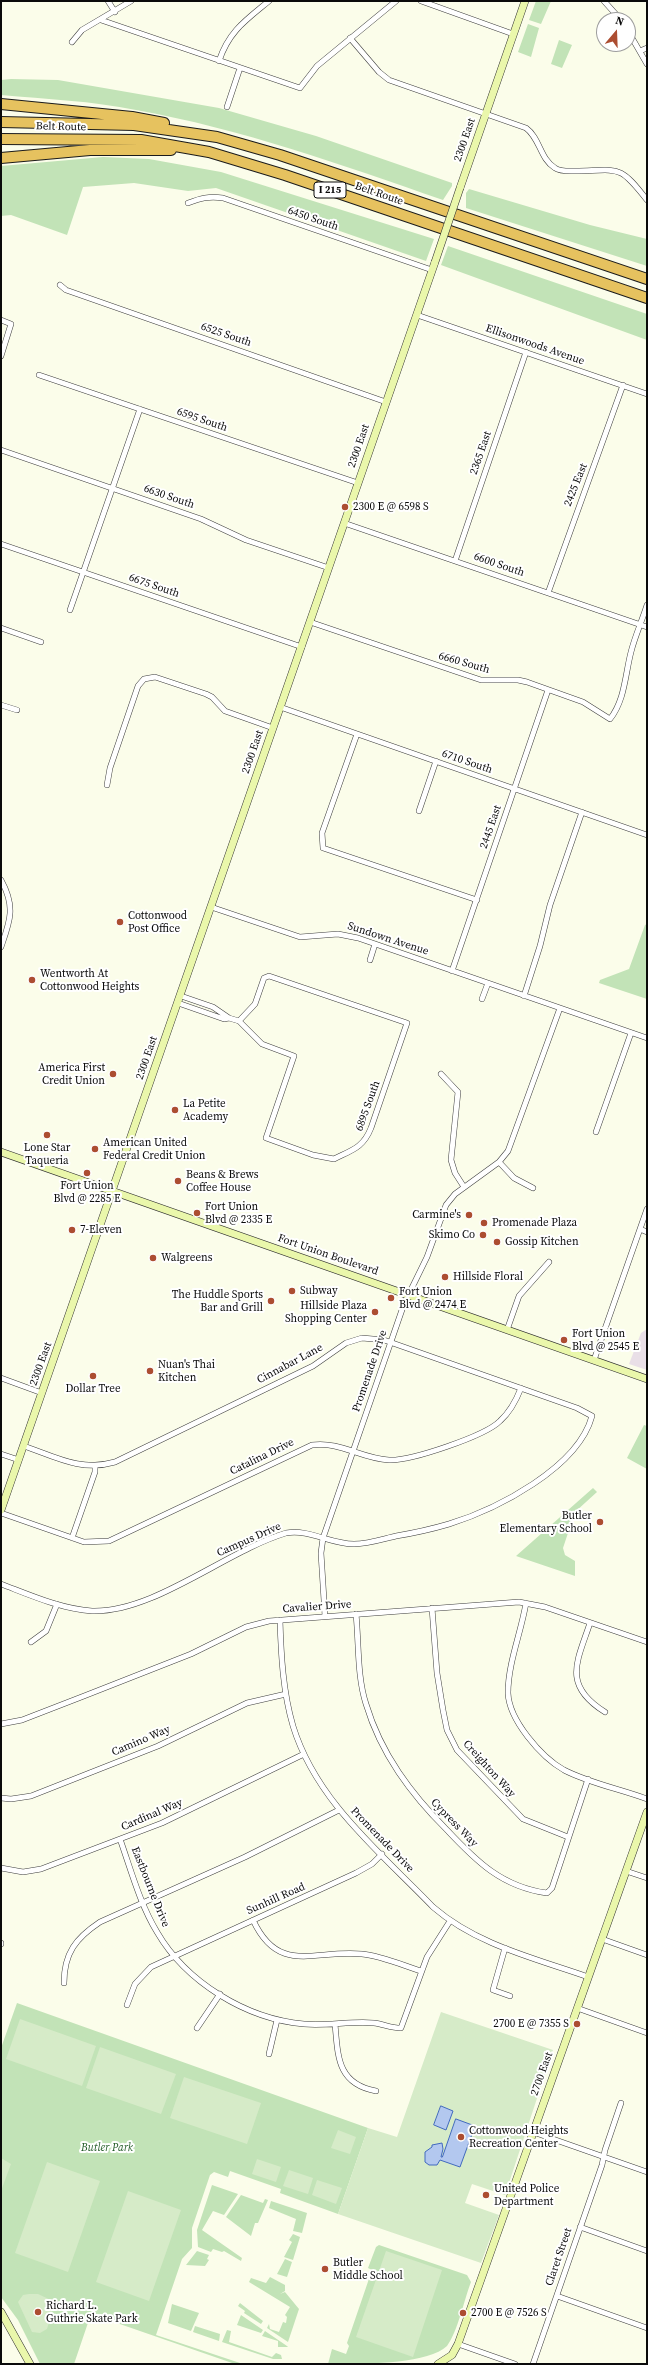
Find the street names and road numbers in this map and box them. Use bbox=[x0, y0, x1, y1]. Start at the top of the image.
street label: 2300 East bbox=[451, 117, 479, 163]
street label: Belt Route bbox=[36, 120, 86, 134]
street label: Belt Route bbox=[353, 180, 405, 208]
road number: I 215 bbox=[314, 182, 346, 198]
street label: 6450 South bbox=[286, 204, 340, 234]
street label: 6525 South bbox=[199, 320, 253, 350]
street label: Ellisonwoods Avenue bbox=[484, 322, 586, 368]
street label: 6595 South bbox=[175, 405, 229, 435]
street label: 2300 East bbox=[345, 423, 373, 469]
street label: 2365 East bbox=[467, 430, 495, 476]
street label: 2425 East bbox=[561, 462, 591, 508]
street label: 6630 South bbox=[142, 482, 196, 512]
street label: 6600 South bbox=[472, 550, 526, 580]
street label: 6675 South bbox=[127, 571, 181, 601]
street label: 6660 South bbox=[437, 649, 491, 677]
street label: 2300 East bbox=[239, 729, 267, 775]
street label: 6710 South bbox=[440, 747, 494, 777]
street label: 2445 East bbox=[477, 804, 505, 850]
street label: Sundown Avenue bbox=[346, 920, 430, 958]
street label: 2300 East bbox=[133, 1035, 161, 1081]
street label: 6895 South bbox=[353, 1079, 383, 1133]
street label: Fort Union Boulevard bbox=[276, 1232, 380, 1278]
street label: Promenade Drive bbox=[350, 1328, 390, 1414]
street label: 2300 East bbox=[27, 1341, 55, 1387]
street label: Cinnabar Lane bbox=[255, 1341, 325, 1387]
street label: Catalina Drive bbox=[228, 1436, 296, 1478]
street label: Campus Drive bbox=[215, 1520, 283, 1560]
street label: Cavalier Drive bbox=[282, 1598, 352, 1616]
street label: Camino Way bbox=[110, 1723, 172, 1759]
street label: Creighton Way bbox=[460, 1738, 518, 1800]
street label: Cardinal Way bbox=[119, 1796, 185, 1834]
street label: Cypress Way bbox=[428, 1796, 480, 1850]
street label: Promenade Drive bbox=[347, 1805, 417, 1875]
street label: Eastbourne Drive bbox=[128, 1845, 172, 1929]
street label: Sunhill Road bbox=[245, 1880, 307, 1918]
street label: 2700 East bbox=[528, 2051, 556, 2097]
street label: Claret Street bbox=[543, 2226, 575, 2288]

